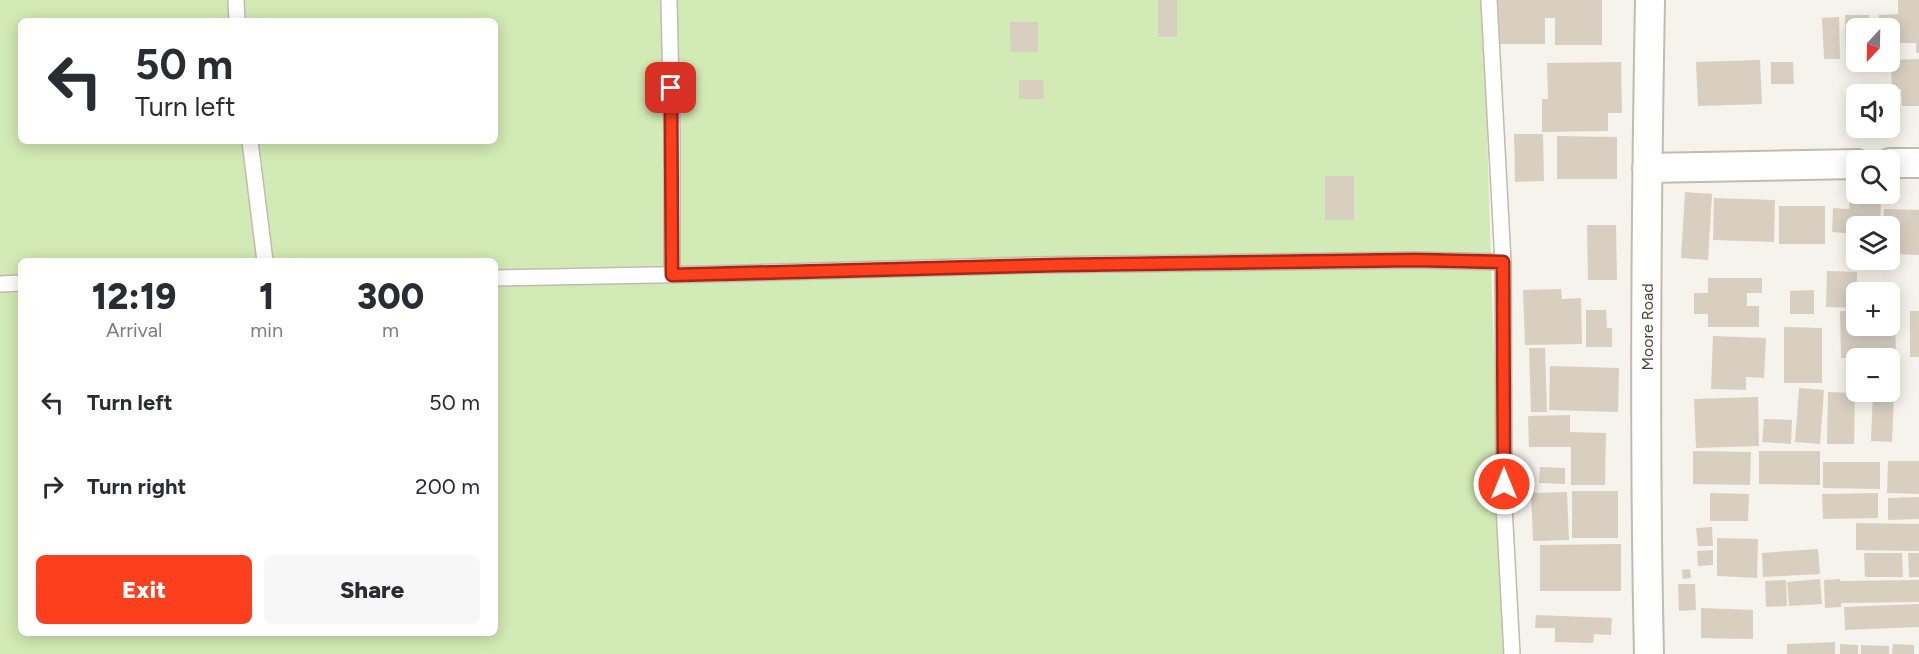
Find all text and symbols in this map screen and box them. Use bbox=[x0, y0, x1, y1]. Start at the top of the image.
north arrow bbox=[1846, 18, 1900, 72]
map controls bbox=[1846, 18, 1900, 402]
text: 50 m bbox=[135, 39, 233, 90]
icon: left bbox=[36, 42, 114, 120]
pin bbox=[645, 62, 696, 113]
icon: arrive bbox=[654, 71, 687, 104]
button: sound bbox=[1846, 84, 1900, 138]
text: Turn left bbox=[135, 90, 235, 123]
button: search bbox=[1846, 150, 1900, 204]
button: layers bbox=[1846, 216, 1900, 270]
text: 12:19 bbox=[92, 275, 176, 318]
text: 1 bbox=[259, 275, 274, 318]
text: 300 bbox=[357, 275, 424, 318]
button: + bbox=[1846, 282, 1900, 336]
street label: Moore Road bbox=[1638, 283, 1657, 371]
text: Arrival bbox=[106, 318, 162, 342]
text: min bbox=[250, 318, 283, 342]
text: m bbox=[382, 318, 399, 342]
button: − bbox=[1846, 348, 1900, 402]
icon: left bbox=[36, 386, 69, 419]
text: Turn left bbox=[87, 389, 173, 416]
text: 50 m bbox=[429, 389, 480, 416]
position arrow bbox=[1472, 452, 1536, 516]
icon: right bbox=[36, 470, 69, 503]
text: Turn right bbox=[87, 473, 186, 500]
text: 200 m bbox=[415, 473, 480, 500]
button: Exit bbox=[36, 555, 252, 624]
button: Share bbox=[264, 555, 480, 624]

